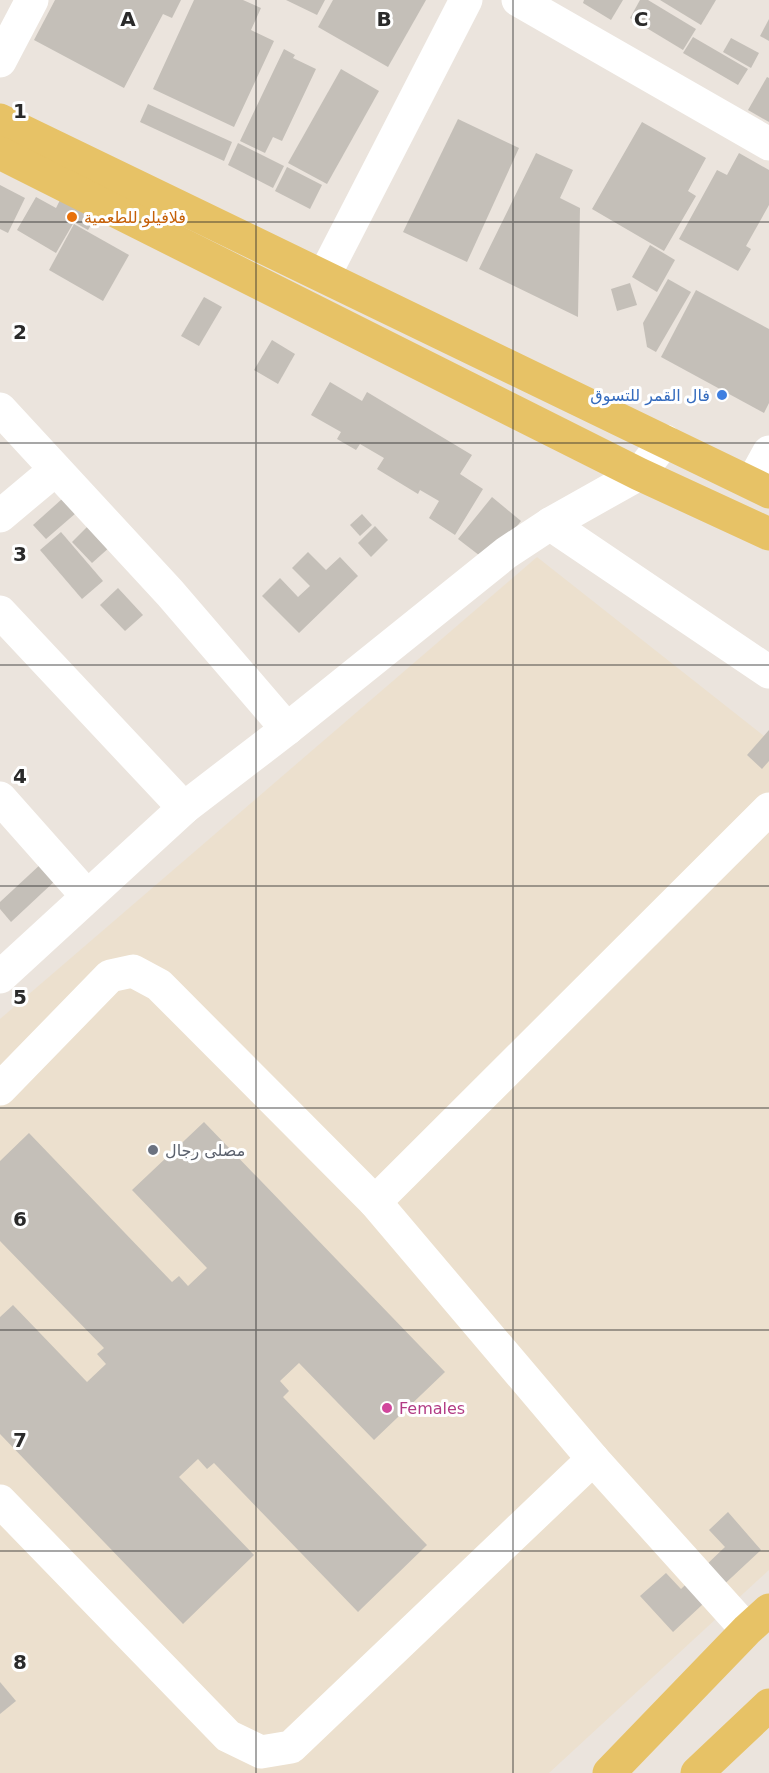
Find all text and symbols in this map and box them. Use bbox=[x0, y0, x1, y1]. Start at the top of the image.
text: A bbox=[120, 7, 136, 31]
text: B bbox=[376, 7, 392, 31]
text: C bbox=[634, 7, 648, 31]
text: 1 bbox=[13, 99, 27, 123]
place label: فلافيلو للطعمية bbox=[84, 208, 186, 228]
marker: فلافيلو للطعمية bbox=[65, 210, 79, 224]
text: 2 bbox=[13, 320, 27, 344]
place label: فال القمر للتسوق bbox=[590, 386, 710, 406]
marker: فال القمر للتسوق bbox=[715, 388, 729, 402]
text: 3 bbox=[13, 542, 27, 566]
text: 4 bbox=[13, 764, 27, 788]
text: 5 bbox=[13, 985, 27, 1009]
place label: مصلى رجال bbox=[165, 1141, 245, 1161]
marker: مصلى رجال bbox=[146, 1143, 160, 1157]
text: 6 bbox=[13, 1207, 27, 1231]
place label: Females bbox=[399, 1399, 465, 1418]
marker: Females bbox=[380, 1401, 394, 1415]
text: 7 bbox=[13, 1428, 27, 1452]
text: 8 bbox=[13, 1650, 27, 1674]

